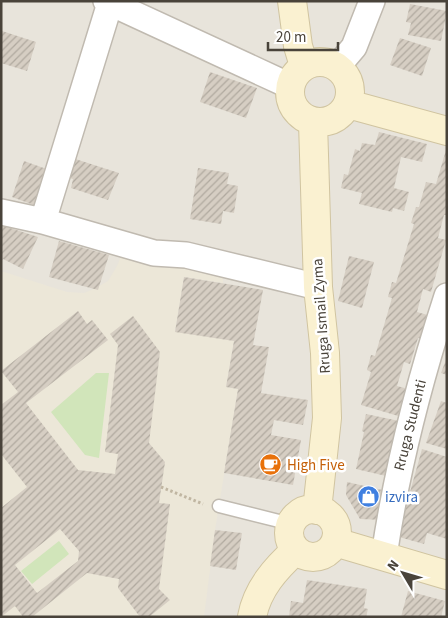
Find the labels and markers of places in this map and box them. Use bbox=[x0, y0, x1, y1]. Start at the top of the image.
cafe icon: High Five bbox=[259, 453, 283, 477]
place label: High Five bbox=[287, 455, 345, 476]
shop icon: izvira bbox=[357, 485, 381, 509]
place label: izvira bbox=[385, 487, 418, 508]

